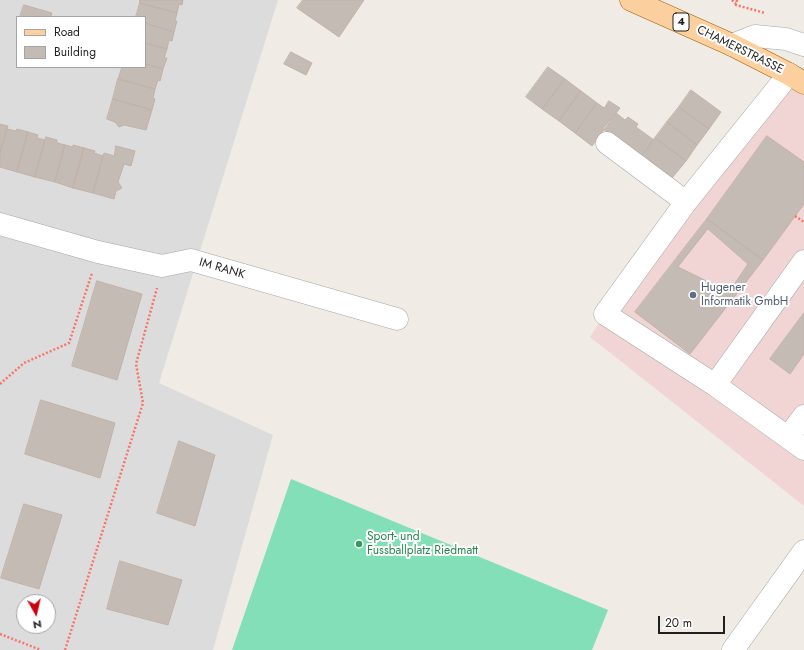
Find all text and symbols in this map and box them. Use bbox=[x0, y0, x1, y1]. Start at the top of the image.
road number: 4 bbox=[673, 13, 689, 31]
legend bbox=[16, 16, 146, 68]
text: Road bbox=[54, 23, 80, 41]
street label: CHAMERSTRASSE bbox=[694, 23, 786, 77]
text: Building bbox=[54, 43, 96, 61]
street label: IM RANK bbox=[197, 256, 247, 282]
place label: Hugener Informatik GmbH bbox=[701, 281, 788, 309]
marker: Hugener Informatik GmbH bbox=[688, 290, 698, 300]
place label: Sport- und Fussballplatz Riedmatt bbox=[367, 530, 478, 558]
marker: Sport- und Fussballplatz Riedmatt bbox=[354, 539, 364, 549]
north arrow bbox=[16, 594, 56, 634]
scale bar bbox=[660, 608, 727, 634]
text: 20 m bbox=[665, 614, 692, 632]
text: N bbox=[32, 616, 43, 633]

